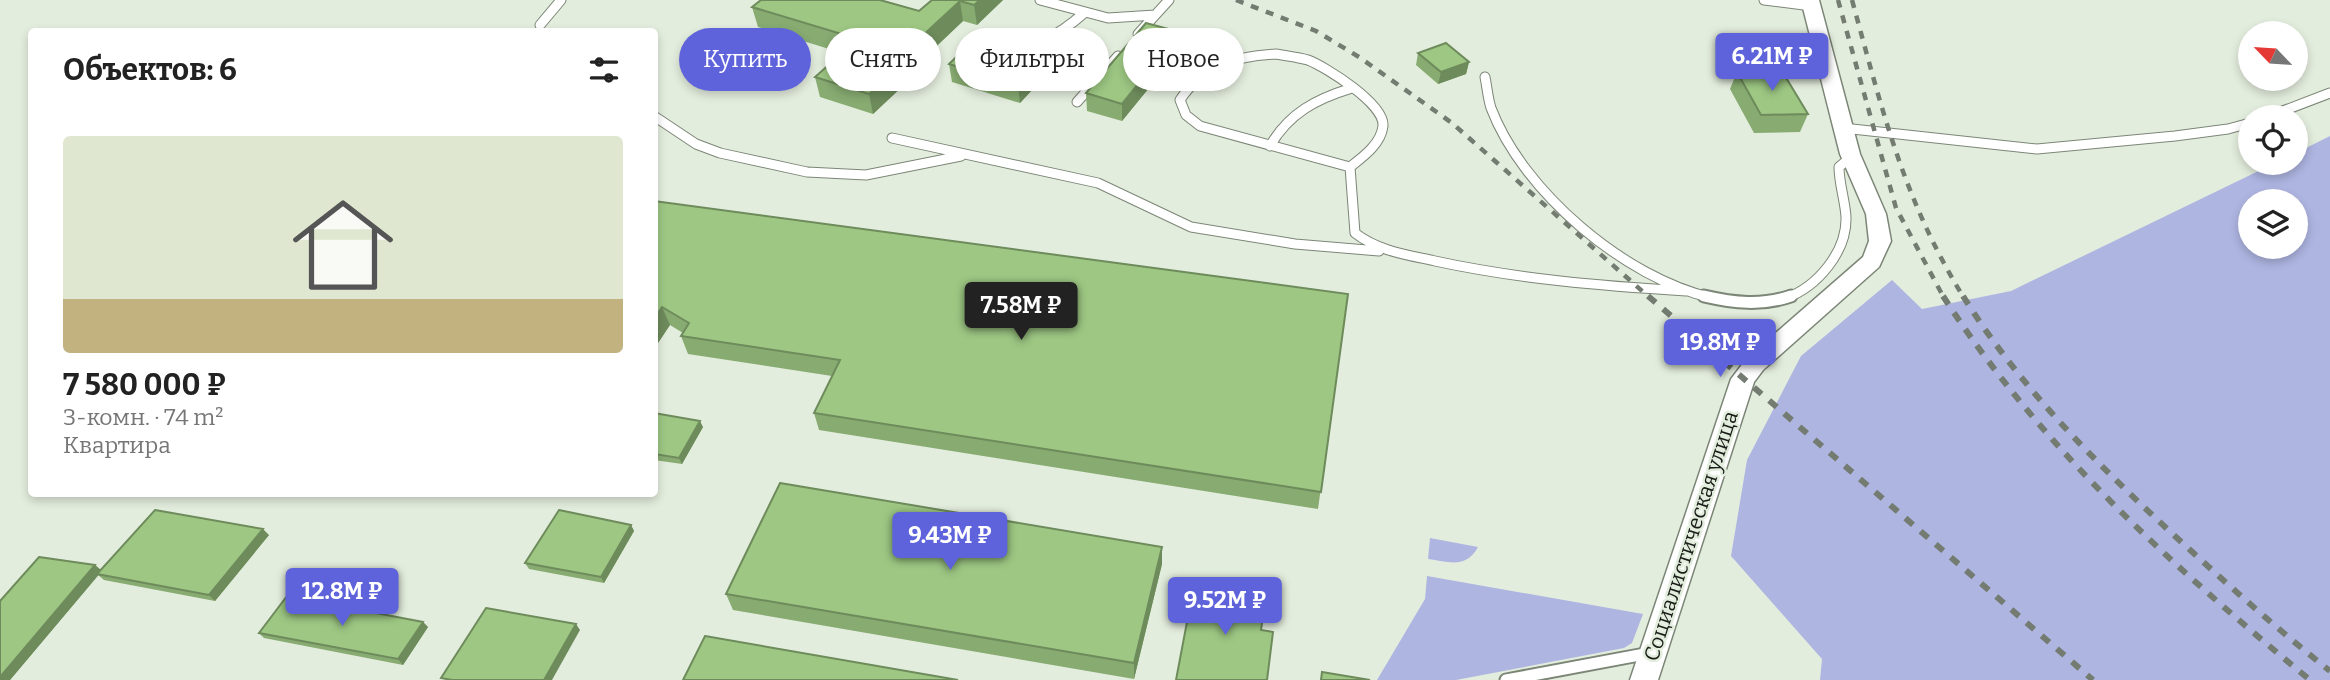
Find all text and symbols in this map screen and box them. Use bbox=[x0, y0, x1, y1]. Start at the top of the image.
north arrow bbox=[2238, 21, 2308, 91]
map controls bbox=[2238, 21, 2308, 259]
chip: Купить bbox=[679, 28, 811, 91]
chip: Снять bbox=[825, 28, 941, 91]
chip: Фильтры bbox=[955, 28, 1109, 91]
chip: Новое bbox=[1123, 28, 1244, 91]
pin: 6.21M ₽ bbox=[1707, 34, 1837, 93]
text: 6.21M ₽ bbox=[1731, 42, 1813, 70]
icon: filters bbox=[585, 51, 623, 89]
text: Объектов: 6 bbox=[63, 52, 237, 88]
button: locate bbox=[2238, 105, 2308, 175]
icon: home bbox=[280, 182, 406, 308]
button: layers bbox=[2238, 189, 2308, 259]
pin: 7.58M ₽ bbox=[956, 282, 1086, 342]
text: 7.58M ₽ bbox=[981, 291, 1061, 319]
pin: 19.8M ₽ bbox=[1655, 320, 1785, 379]
text: 19.8M ₽ bbox=[1680, 328, 1760, 356]
text: 7 580 000 ₽ bbox=[63, 367, 226, 403]
text: 3-комн. · 74 m² bbox=[63, 403, 223, 431]
street label: Социалистическая улица bbox=[1638, 407, 1744, 664]
text: Квартира bbox=[63, 431, 171, 459]
pin: 9.43M ₽ bbox=[885, 512, 1015, 572]
text: 9.43M ₽ bbox=[908, 521, 992, 549]
pin: 12.8M ₽ bbox=[277, 568, 407, 628]
text: 12.8M ₽ bbox=[302, 577, 382, 605]
pin: 9.52M ₽ bbox=[1160, 578, 1290, 637]
text: 9.52M ₽ bbox=[1184, 586, 1266, 614]

